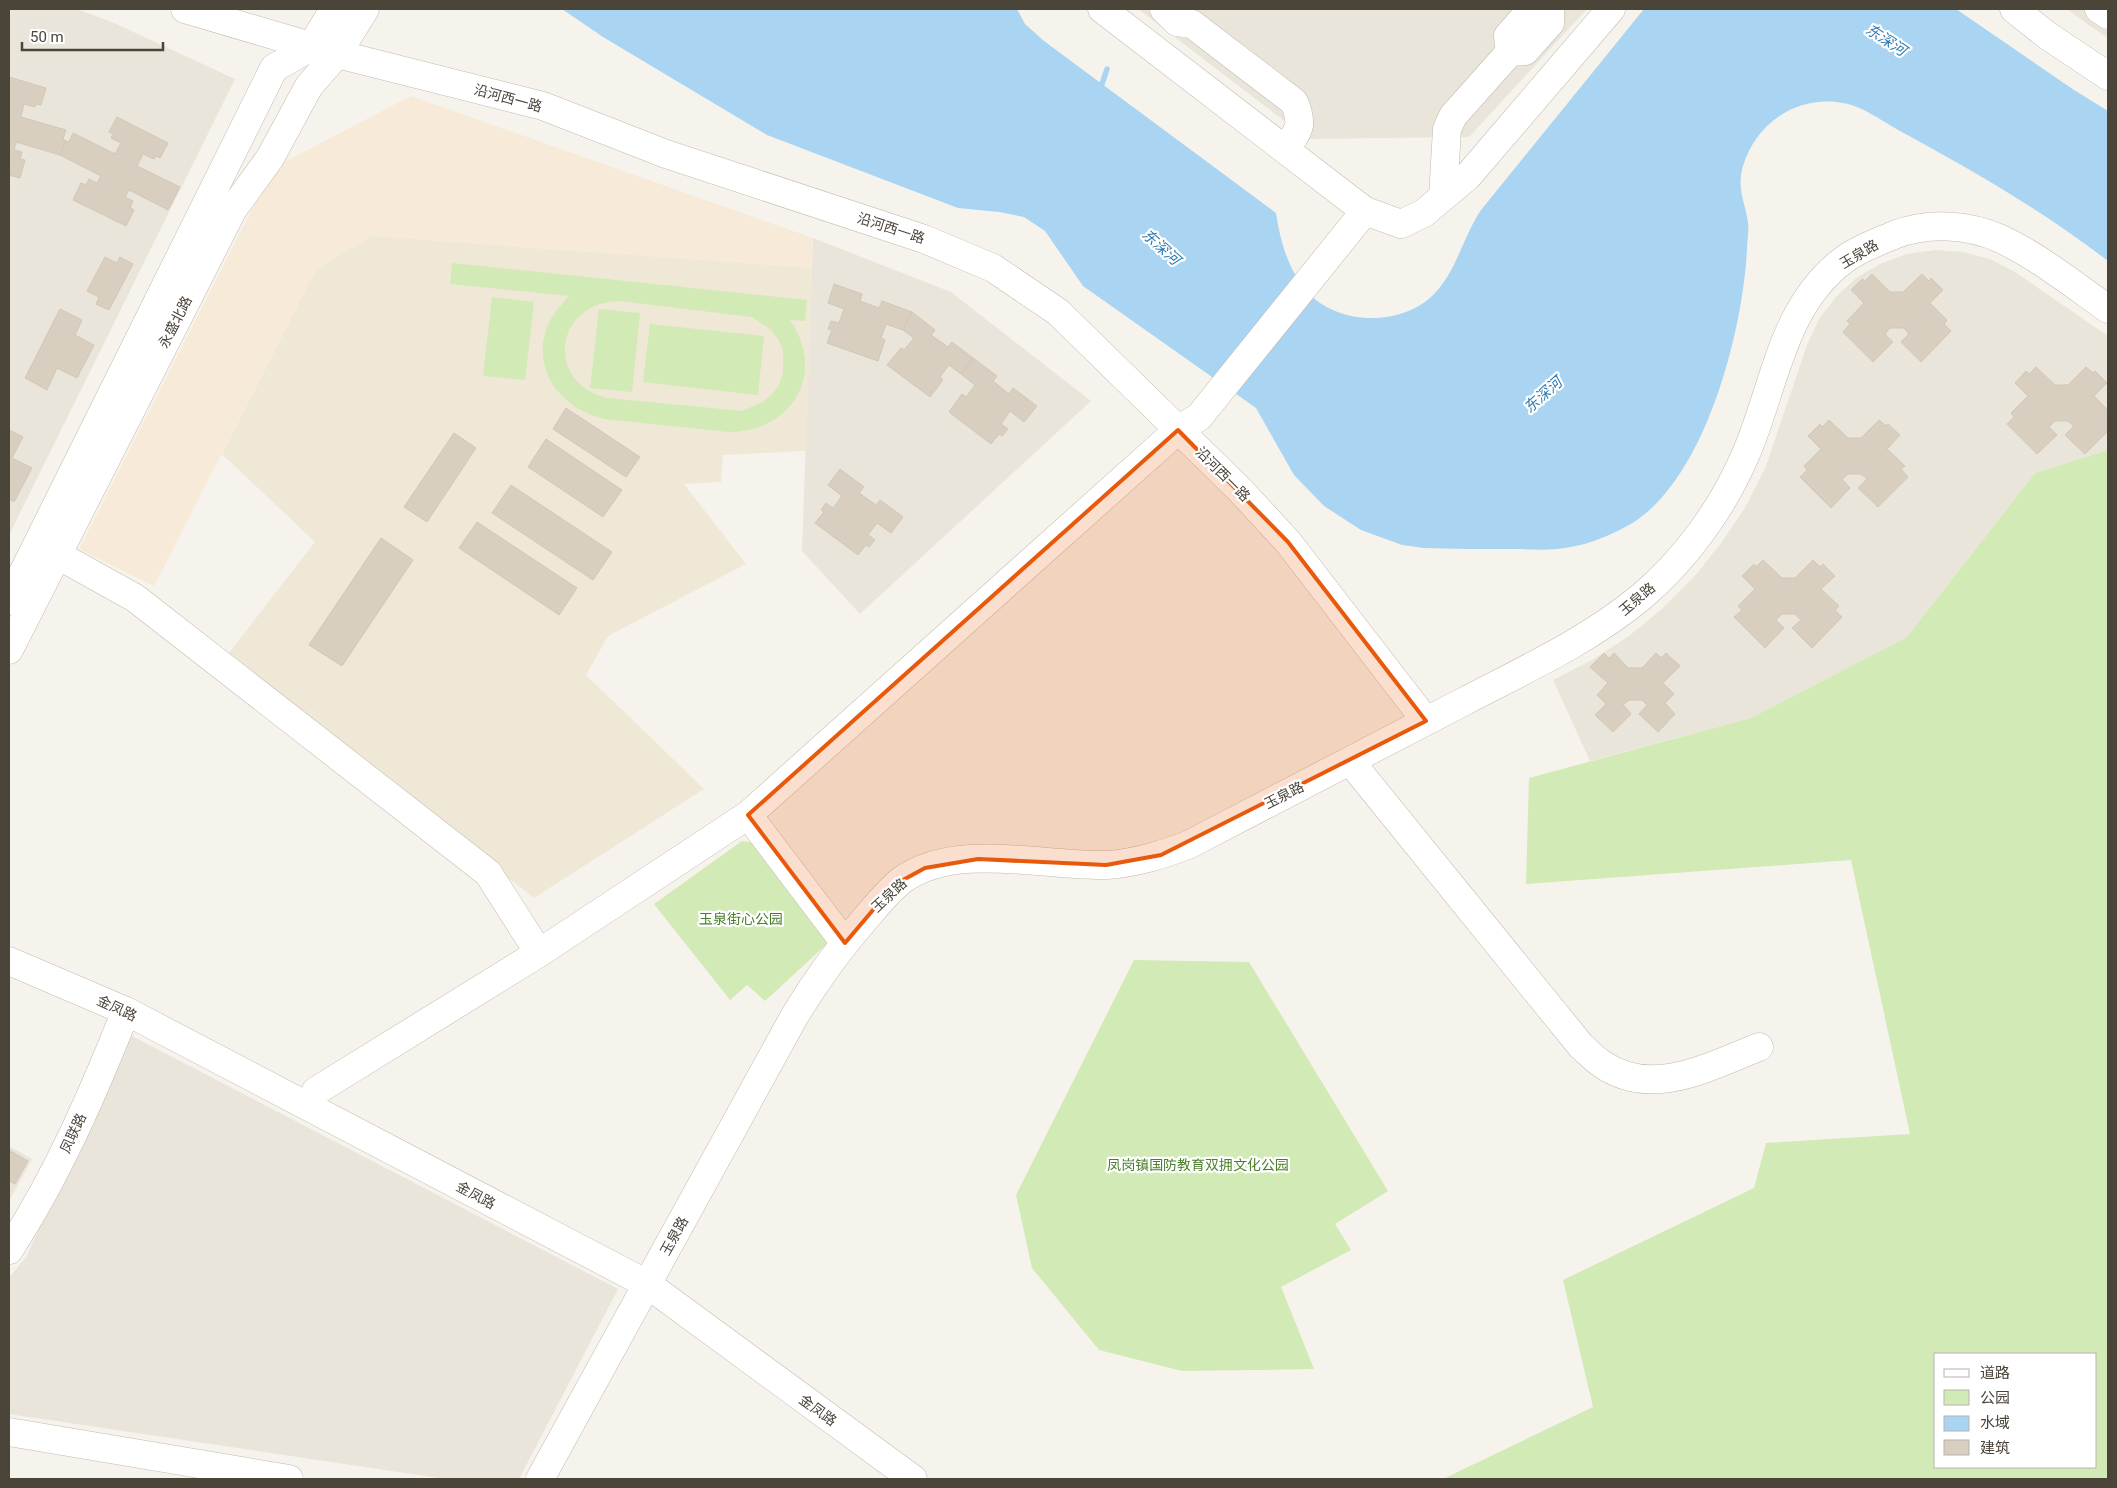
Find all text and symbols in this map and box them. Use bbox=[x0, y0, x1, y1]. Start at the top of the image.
scale bar bbox=[22, 20, 164, 52]
water label: 东深河 bbox=[1862, 20, 1912, 61]
text: 50 m bbox=[30, 28, 64, 46]
street label: 沿河西一路 bbox=[472, 81, 544, 115]
street label: 沿河西一路 bbox=[855, 210, 927, 246]
water label: 东深河 bbox=[1138, 225, 1186, 271]
street label: 玉泉路 bbox=[1837, 236, 1881, 272]
street label: 永盛北路 bbox=[155, 293, 195, 351]
water label: 东深河 bbox=[1520, 371, 1568, 417]
street label: 沿河西一路 bbox=[1193, 444, 1253, 504]
street label: 玉泉路 bbox=[1616, 579, 1658, 619]
street label: 玉泉路 bbox=[1262, 778, 1306, 812]
street label: 玉泉路 bbox=[868, 875, 910, 915]
park label: 玉泉街心公园 bbox=[699, 911, 783, 927]
street label: 金凤路 bbox=[95, 992, 139, 1024]
street label: 凤联路 bbox=[57, 1111, 89, 1155]
park label: 凤岗镇国防教育双拥文化公园 bbox=[1107, 1157, 1289, 1173]
street label: 金凤路 bbox=[454, 1178, 498, 1212]
street label: 玉泉路 bbox=[657, 1214, 691, 1258]
legend bbox=[1934, 1353, 2097, 1468]
text: 道路 bbox=[1980, 1364, 2010, 1382]
text: 公园 bbox=[1980, 1389, 2010, 1407]
street label: 金凤路 bbox=[796, 1391, 840, 1429]
text: 水域 bbox=[1980, 1414, 2010, 1432]
text: 建筑 bbox=[1980, 1439, 2010, 1457]

